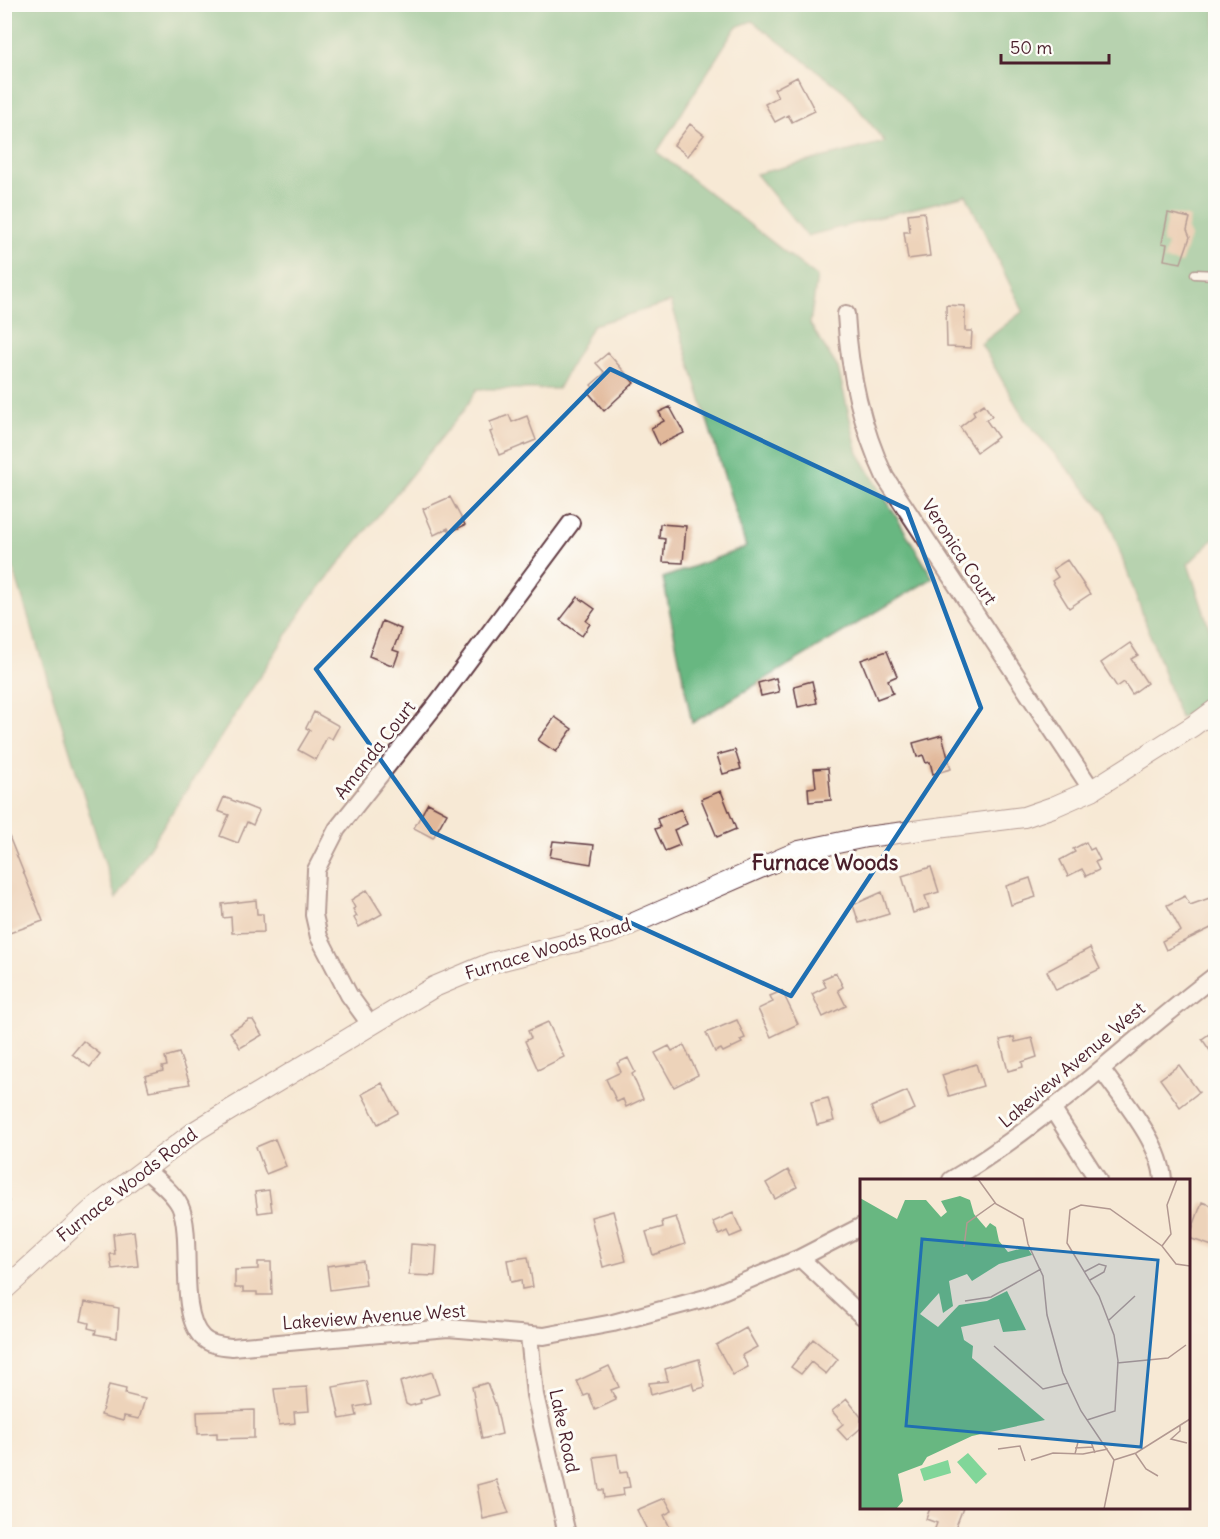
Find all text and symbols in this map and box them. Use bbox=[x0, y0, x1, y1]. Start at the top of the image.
scale bar bbox=[1001, 27, 1109, 65]
text: 50 m bbox=[1010, 36, 1052, 59]
street label: Veronica Court bbox=[917, 495, 1002, 609]
street label: Amanda Court bbox=[329, 696, 420, 804]
district label: Furnace Woods bbox=[752, 849, 899, 876]
street label: Furnace Woods Road bbox=[462, 912, 634, 985]
street label: Lakeview Avenue West bbox=[994, 997, 1149, 1133]
street label: Furnace Woods Road bbox=[52, 1122, 202, 1247]
inset map bbox=[860, 1179, 1190, 1509]
street label: Lakeview Avenue West bbox=[281, 1299, 466, 1334]
street label: Lake Road bbox=[544, 1387, 585, 1475]

